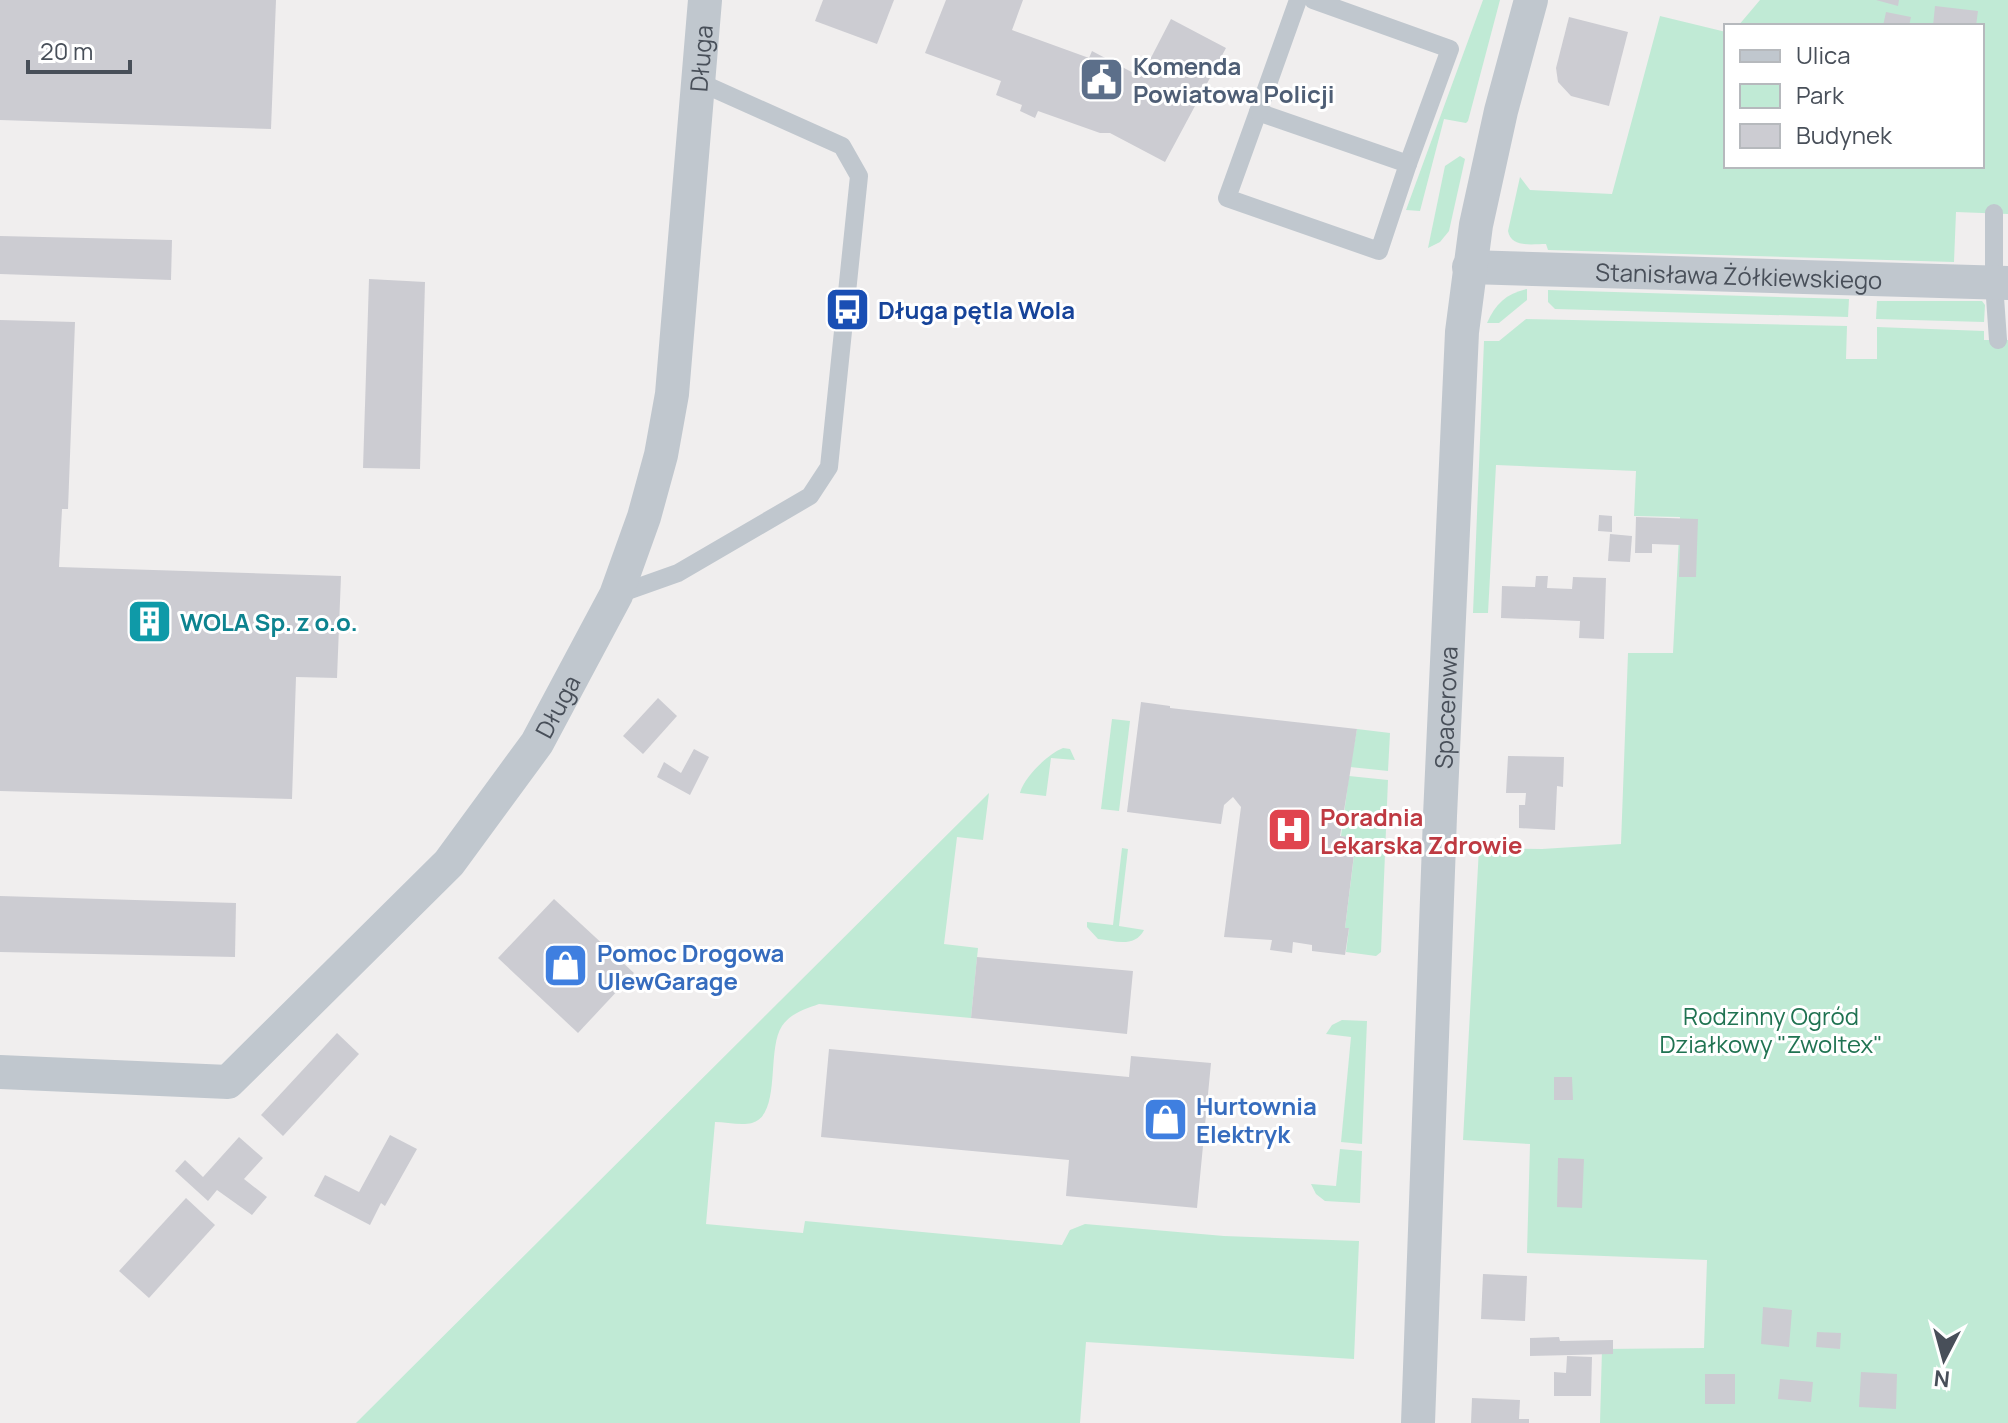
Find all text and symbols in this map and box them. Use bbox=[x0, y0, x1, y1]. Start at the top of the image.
street label: Długa bbox=[681, 23, 719, 93]
scale bar bbox=[28, 24, 130, 74]
legend bbox=[1724, 24, 1984, 168]
text: 20 m bbox=[40, 34, 93, 67]
text: Ulica bbox=[1796, 38, 1851, 71]
place label: Komenda Powiatowa Policji bbox=[1133, 49, 1334, 110]
public building icon: Komenda Powiatowa Policji bbox=[1078, 55, 1126, 103]
text: Park bbox=[1796, 78, 1845, 111]
text: Budynek bbox=[1796, 118, 1893, 151]
street label: Stanisława Żółkiewskiego bbox=[1595, 254, 1883, 296]
bus stop icon: Długa pętla Wola bbox=[823, 285, 871, 333]
place label: Długa pętla Wola bbox=[878, 293, 1075, 326]
building icon: WOLA Sp. z o.o. bbox=[125, 597, 173, 645]
place label: WOLA Sp. z o.o. bbox=[180, 605, 358, 638]
street label: Spacerowa bbox=[1426, 646, 1464, 769]
street label: Długa bbox=[526, 669, 587, 743]
place label: Poradnia Lekarska Zdrowie bbox=[1320, 800, 1522, 861]
hospital icon: Poradnia Lekarska Zdrowie bbox=[1265, 806, 1313, 854]
place label: Pomoc Drogowa UlewGarage bbox=[597, 936, 784, 997]
shop icon: Pomoc Drogowa UlewGarage bbox=[542, 942, 590, 990]
park label: Rodzinny Ogród Działkowy "Zwoltex" bbox=[1659, 999, 1883, 1060]
place label: Hurtownia Elektryk bbox=[1196, 1089, 1317, 1150]
shop icon: Hurtownia Elektryk bbox=[1141, 1095, 1189, 1143]
north arrow bbox=[1904, 1319, 1984, 1399]
text: N bbox=[1932, 1363, 1951, 1395]

